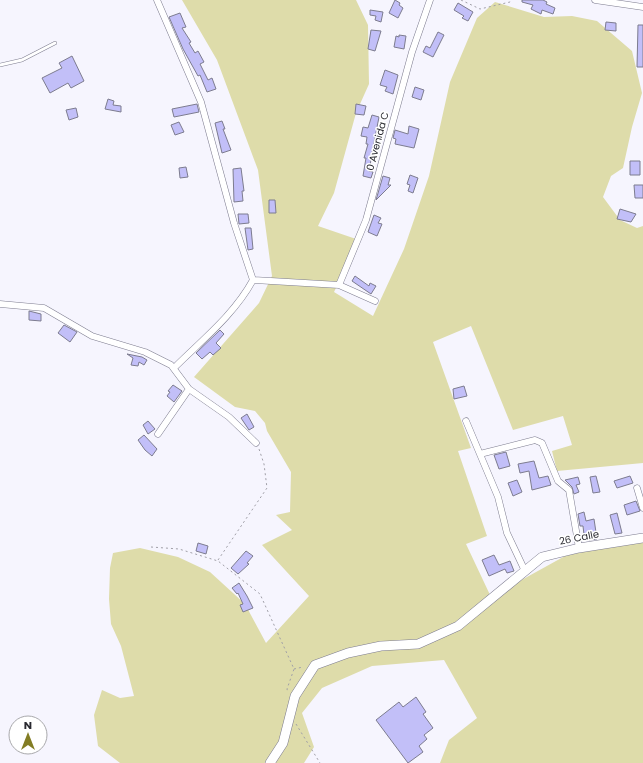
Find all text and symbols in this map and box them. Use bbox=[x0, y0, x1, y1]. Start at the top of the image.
street label: 0 Avenida C bbox=[362, 110, 393, 172]
street label: 26 Calle bbox=[558, 526, 600, 549]
north arrow bbox=[8, 715, 48, 755]
text: N bbox=[24, 717, 32, 733]

